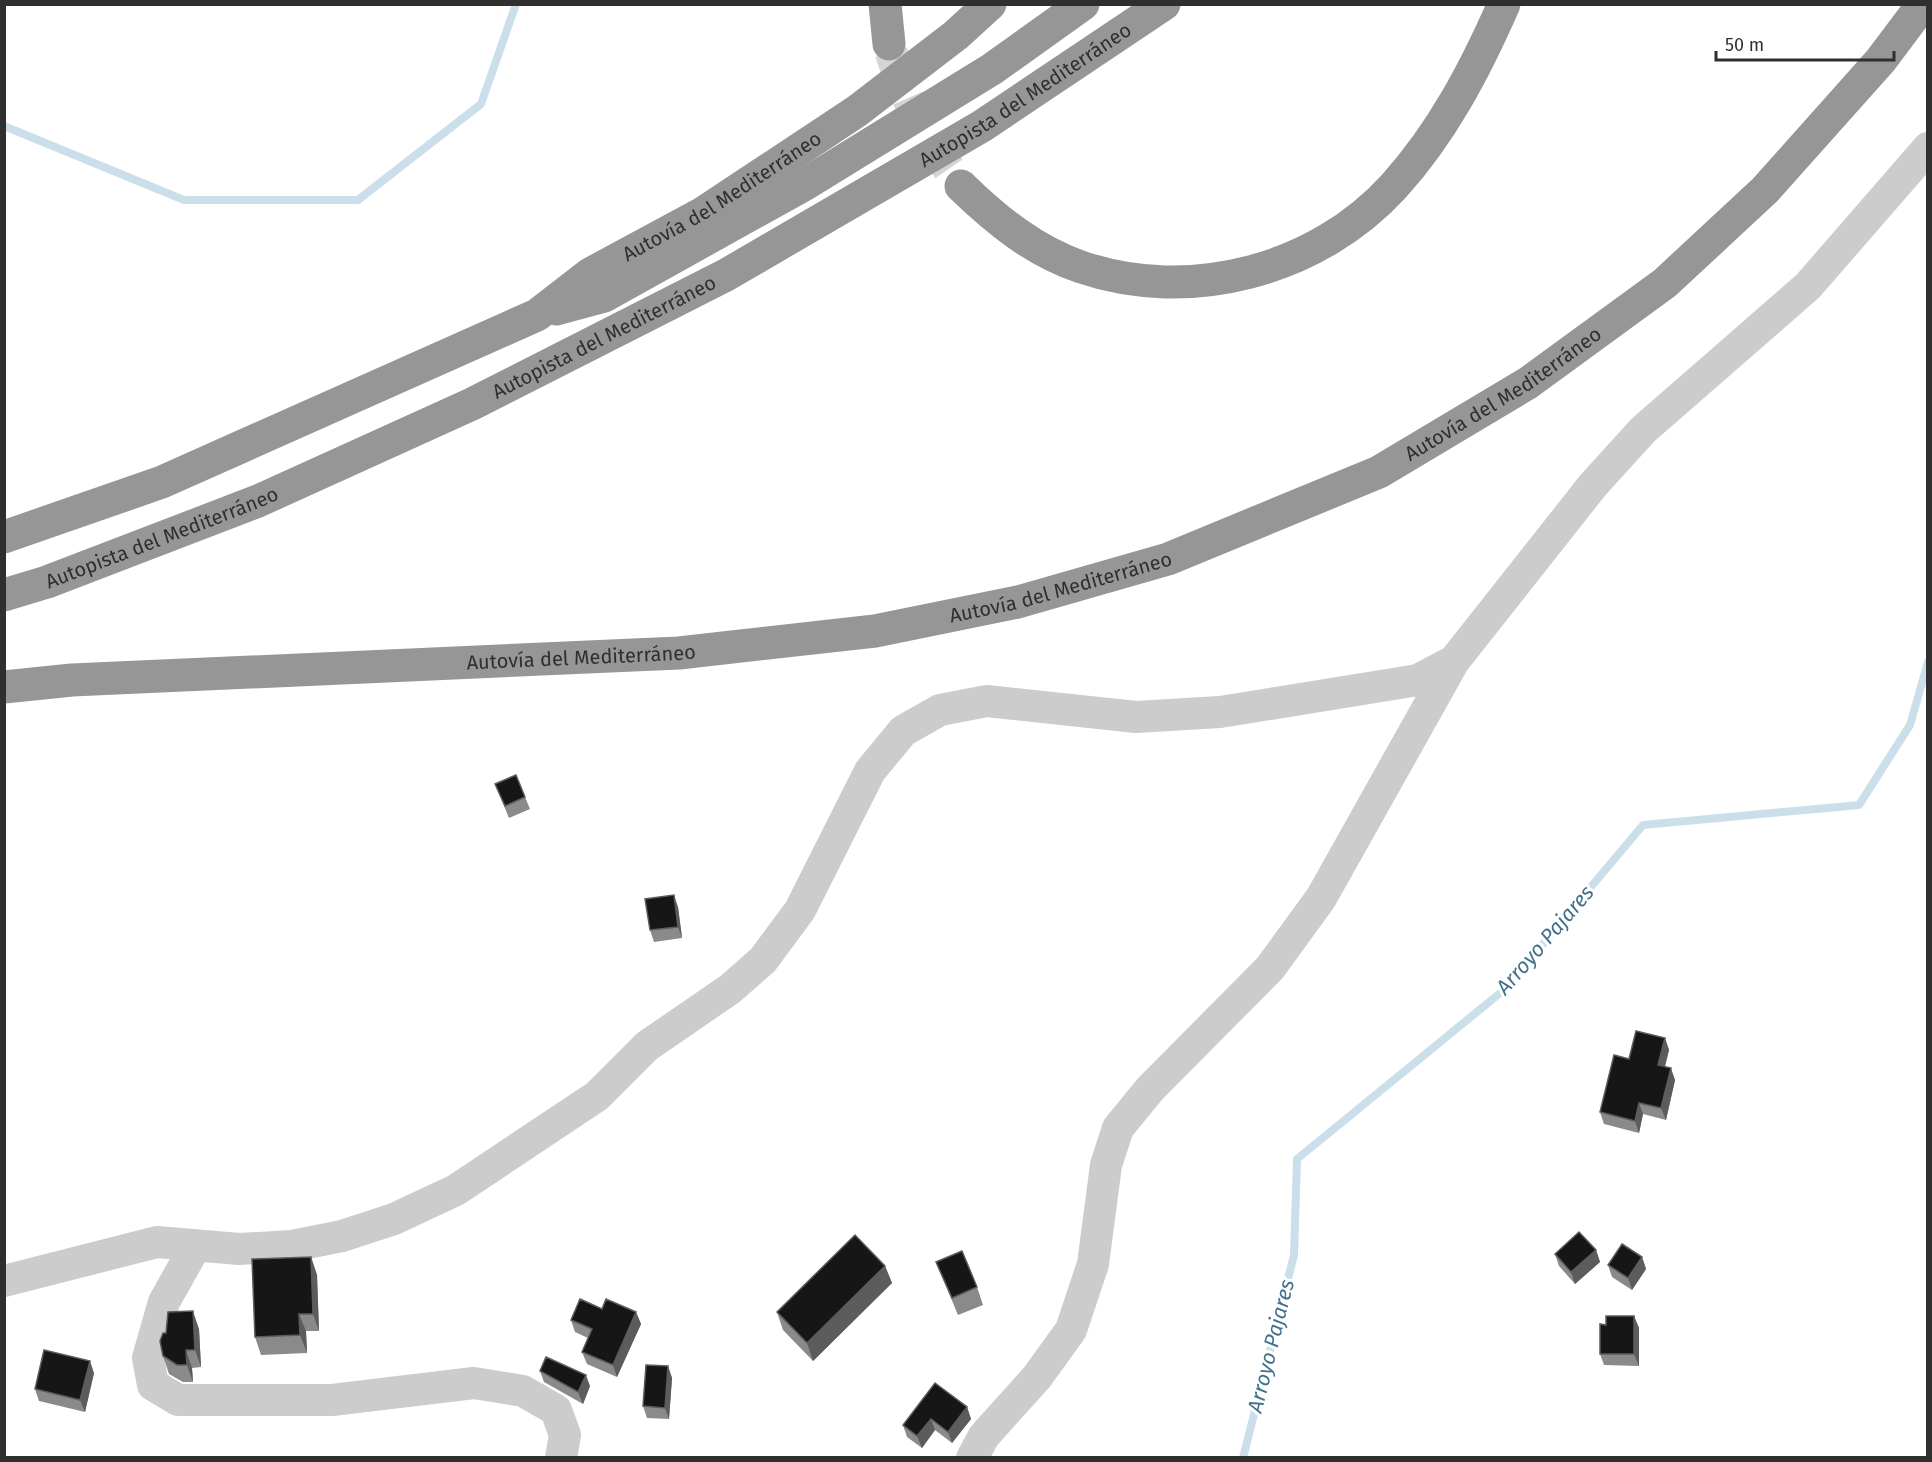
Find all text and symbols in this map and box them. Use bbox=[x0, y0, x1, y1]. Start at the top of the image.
street label: Autopista del Mediterráneo bbox=[915, 18, 1136, 172]
scale bar bbox=[1716, 24, 1894, 62]
text: 50 m bbox=[1725, 34, 1764, 56]
street label: Autovía del Mediterráneo bbox=[618, 126, 826, 266]
street label: Autopista del Mediterráneo bbox=[488, 270, 720, 404]
street label: Autovía del Mediterráneo bbox=[1400, 322, 1606, 466]
street label: Autopista del Mediterráneo bbox=[42, 481, 282, 594]
street label: Autovía del Mediterráneo bbox=[947, 547, 1175, 628]
street label: Autovía del Mediterráneo bbox=[466, 639, 697, 674]
water label: Arroyo Pajares bbox=[1490, 880, 1600, 1001]
water label: Arroyo Pajares bbox=[1242, 1277, 1300, 1416]

